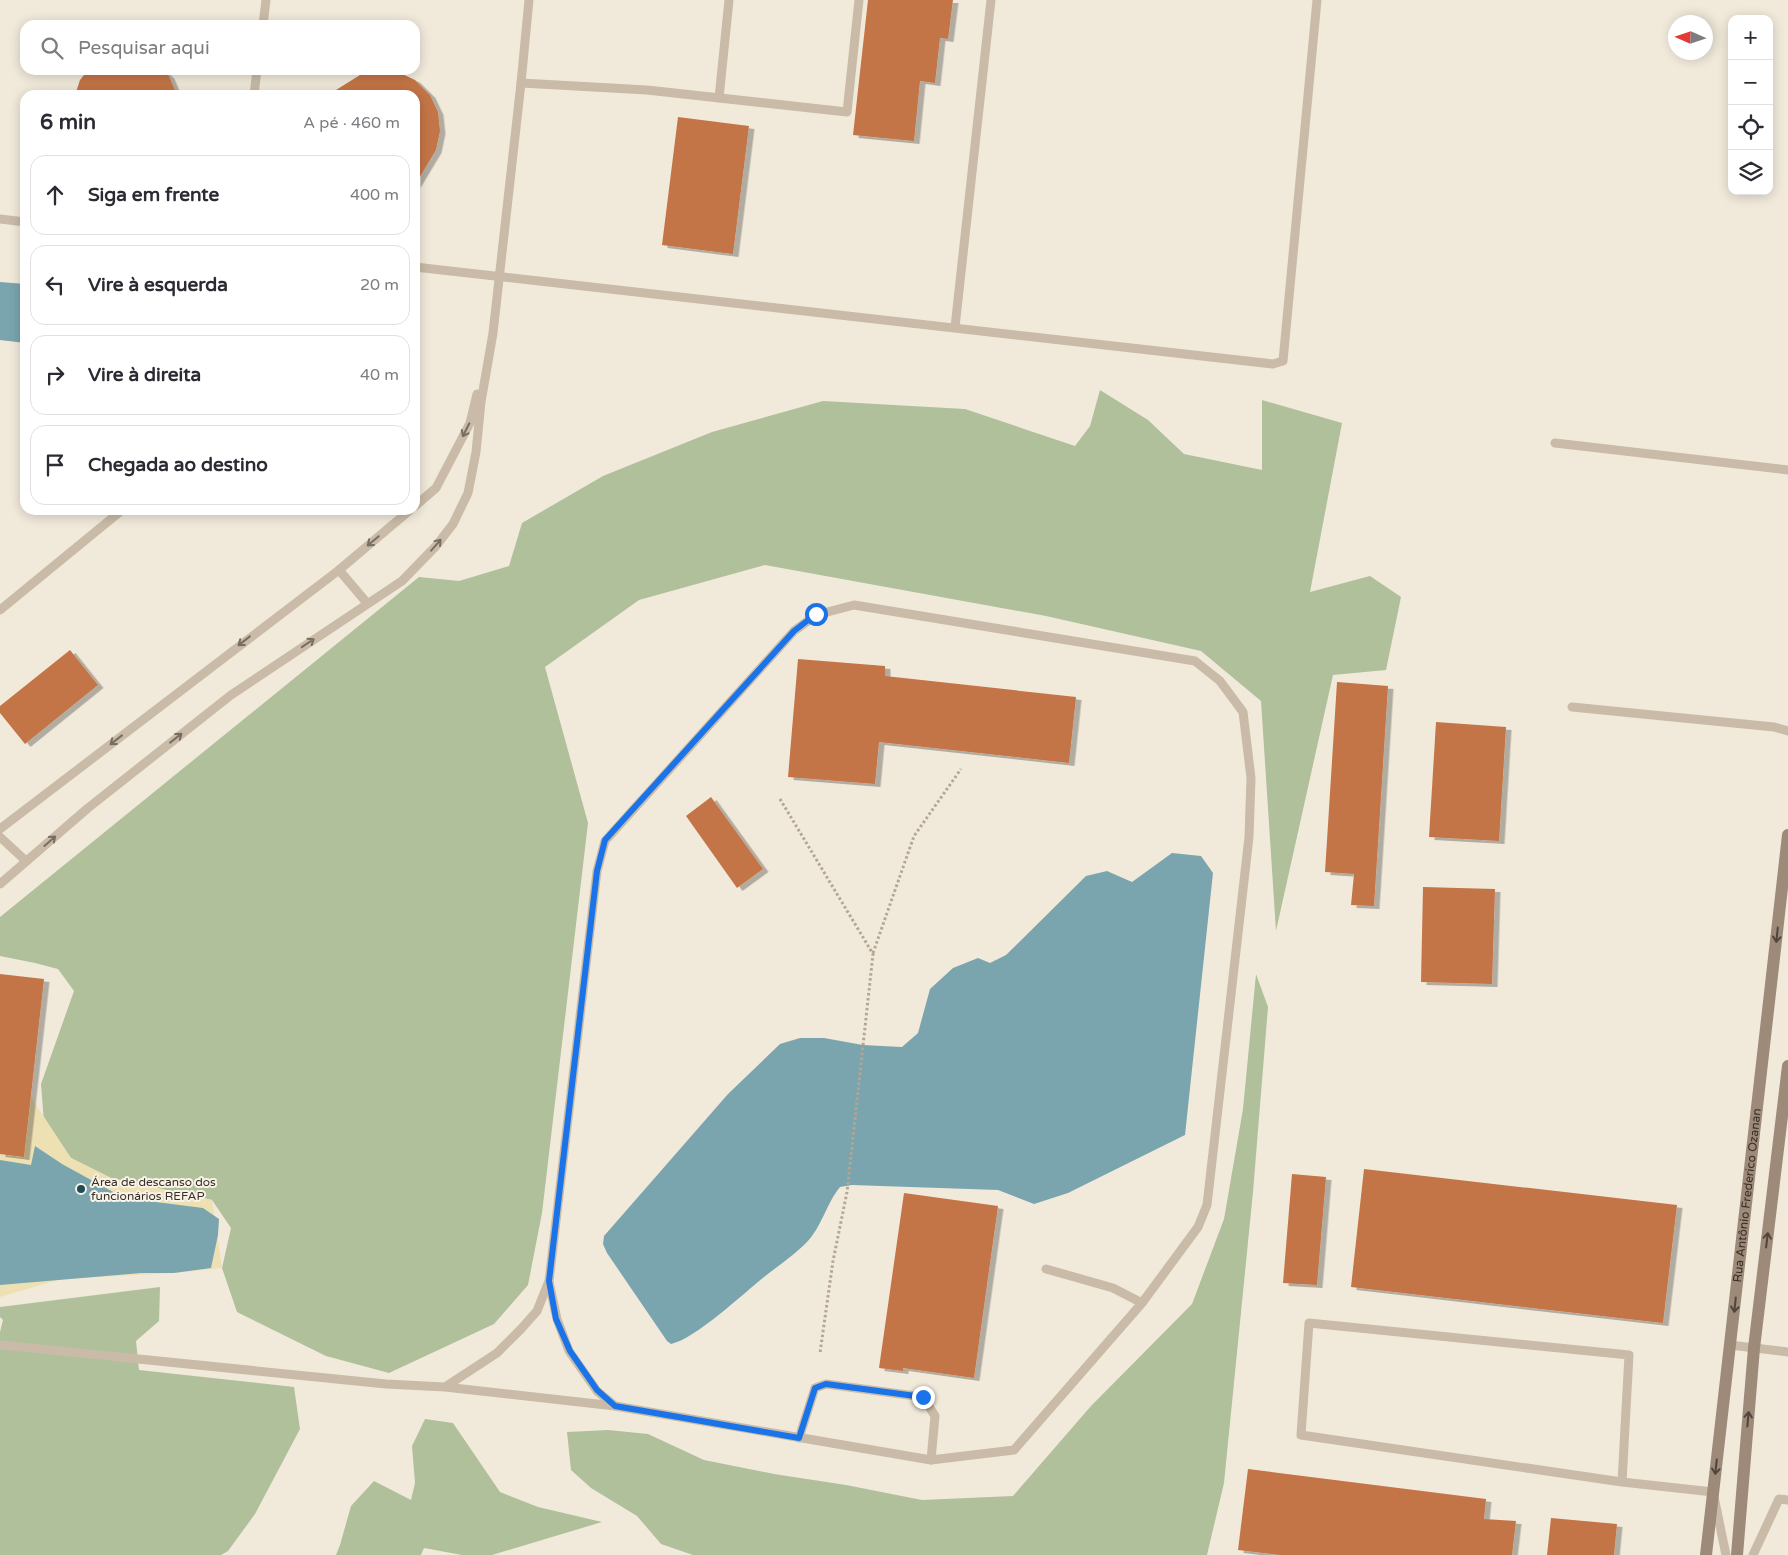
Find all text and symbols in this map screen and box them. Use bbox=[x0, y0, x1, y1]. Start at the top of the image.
north arrow bbox=[1668, 15, 1713, 60]
map controls bbox=[1728, 15, 1773, 195]
button: + bbox=[1728, 15, 1773, 60]
search box bbox=[20, 20, 420, 75]
icon: search bbox=[38, 34, 66, 62]
text: Pesquisar aqui bbox=[78, 37, 210, 59]
button: − bbox=[1728, 60, 1773, 105]
button: locate bbox=[1728, 105, 1773, 150]
text: 6 min bbox=[40, 110, 96, 135]
text: A pé · 460 m bbox=[303, 113, 400, 133]
button: layers bbox=[1728, 150, 1773, 195]
icon: ahead bbox=[41, 181, 69, 209]
text: Siga em frente bbox=[88, 184, 219, 206]
text: 400 m bbox=[350, 185, 399, 205]
icon: left bbox=[41, 271, 69, 299]
text: Vire à esquerda bbox=[88, 274, 228, 296]
text: 20 m bbox=[360, 275, 399, 295]
icon: right bbox=[41, 361, 69, 389]
text: Vire à direita bbox=[88, 364, 201, 386]
text: 40 m bbox=[360, 365, 399, 385]
one-way arrow bbox=[461, 422, 470, 437]
icon: arrive bbox=[41, 451, 69, 479]
text: Chegada ao destino bbox=[88, 454, 268, 476]
one-way arrow bbox=[366, 536, 379, 547]
one-way arrow bbox=[431, 538, 442, 551]
route start bbox=[805, 603, 828, 626]
one-way arrow bbox=[238, 635, 251, 646]
one-way arrow bbox=[301, 638, 315, 648]
one-way arrow bbox=[170, 733, 183, 744]
one-way arrow bbox=[110, 735, 123, 746]
one-way arrow bbox=[44, 835, 57, 846]
one-way arrow bbox=[1772, 927, 1782, 943]
street label: Rua Antônio Frederico Ozanan bbox=[1730, 1108, 1764, 1283]
place label: Área de descanso dos funcionários REFAP bbox=[91, 1175, 216, 1203]
marker: Área de descanso dos funcionários REFAP bbox=[75, 1183, 87, 1195]
one-way arrow bbox=[1762, 1233, 1772, 1249]
one-way arrow bbox=[1730, 1297, 1740, 1313]
route end bbox=[912, 1386, 935, 1409]
one-way arrow bbox=[1744, 1412, 1753, 1428]
one-way arrow bbox=[1711, 1458, 1721, 1474]

